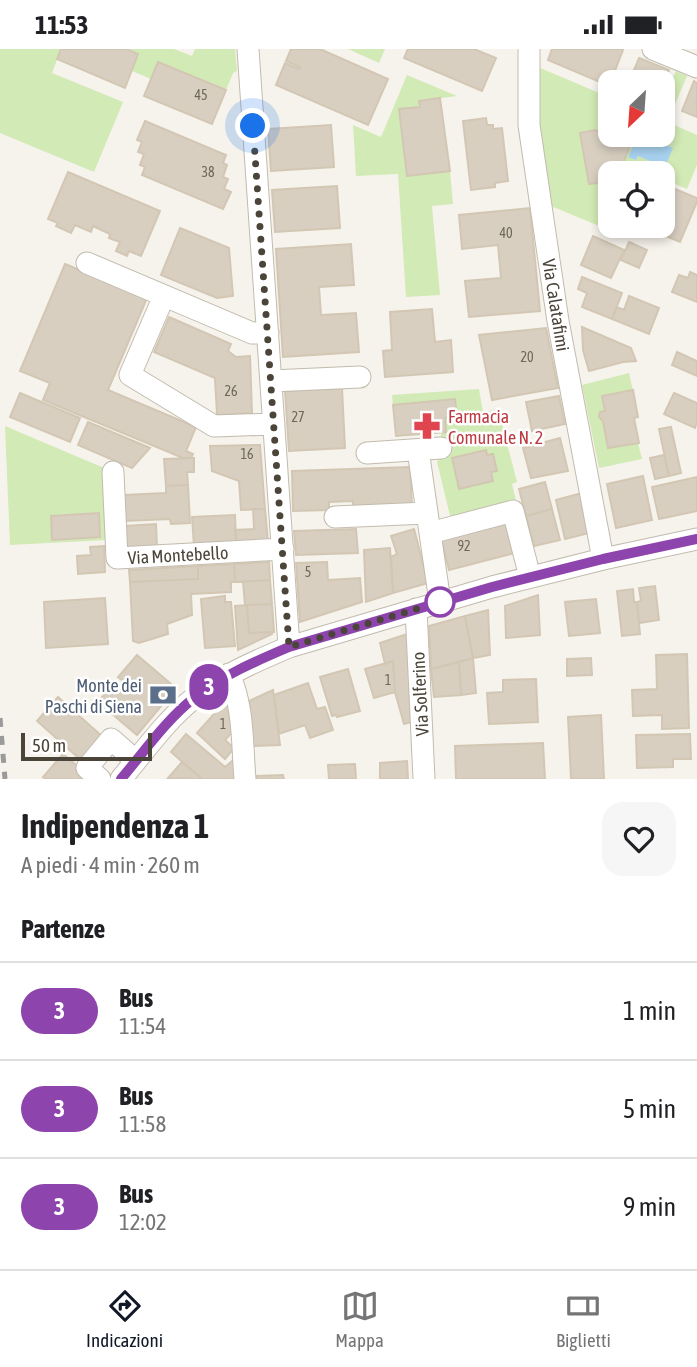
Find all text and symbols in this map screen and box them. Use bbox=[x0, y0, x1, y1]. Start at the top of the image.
text: 11:53 bbox=[35, 10, 89, 40]
north arrow bbox=[598, 70, 676, 147]
map controls bbox=[598, 70, 675, 238]
house number: 45 bbox=[194, 87, 208, 103]
your location bbox=[235, 108, 270, 143]
button: locate bbox=[598, 161, 675, 238]
house number: 38 bbox=[201, 164, 215, 180]
house number: 40 bbox=[499, 225, 513, 241]
street label: Via Calatafimi bbox=[538, 257, 574, 353]
house number: 20 bbox=[520, 349, 534, 365]
house number: 26 bbox=[224, 383, 238, 399]
place label: Farmacia Comunale N. 2 bbox=[448, 406, 543, 448]
house number: 27 bbox=[291, 409, 305, 425]
pharmacy icon: Farmacia Comunale N. 2 bbox=[412, 411, 442, 441]
house number: 16 bbox=[240, 446, 254, 462]
house number: 92 bbox=[457, 538, 471, 554]
street label: Via Montebello bbox=[127, 542, 229, 568]
house number: 5 bbox=[305, 564, 311, 580]
unlabelled marker bbox=[425, 587, 455, 617]
street label: Via Solferino bbox=[407, 651, 433, 737]
line badge: 3 bbox=[186, 664, 232, 710]
house number: 1 bbox=[385, 672, 391, 688]
text: 3 bbox=[203, 673, 215, 700]
place label: Monte dei Paschi di Siena bbox=[45, 675, 142, 717]
bank icon: Monte dei Paschi di Siena bbox=[148, 680, 178, 710]
house number: 1 bbox=[220, 716, 226, 732]
scale bar bbox=[21, 730, 152, 762]
text: 50 m bbox=[32, 734, 66, 756]
button: heart bbox=[602, 802, 676, 876]
text: Indipendenza 1 bbox=[21, 807, 209, 845]
text: A piedi · 4 min · 260 m bbox=[21, 852, 200, 878]
text: Partenze bbox=[21, 914, 105, 944]
text: Bus bbox=[119, 983, 153, 1013]
text: 1 min bbox=[623, 996, 676, 1026]
text: 3 bbox=[54, 997, 65, 1024]
text: 11:54 bbox=[119, 1013, 166, 1039]
text: Bus bbox=[119, 1081, 153, 1111]
text: 5 min bbox=[623, 1094, 676, 1124]
text: 3 bbox=[54, 1095, 65, 1122]
text: 11:58 bbox=[119, 1111, 166, 1137]
text: Bus bbox=[119, 1179, 153, 1209]
text: 9 min bbox=[623, 1192, 676, 1222]
text: 3 bbox=[54, 1193, 65, 1220]
text: 12:02 bbox=[119, 1209, 167, 1235]
tab: Indicazioni bbox=[86, 1287, 163, 1351]
tab: Mappa bbox=[335, 1287, 384, 1351]
tab: Biglietti bbox=[556, 1287, 611, 1351]

